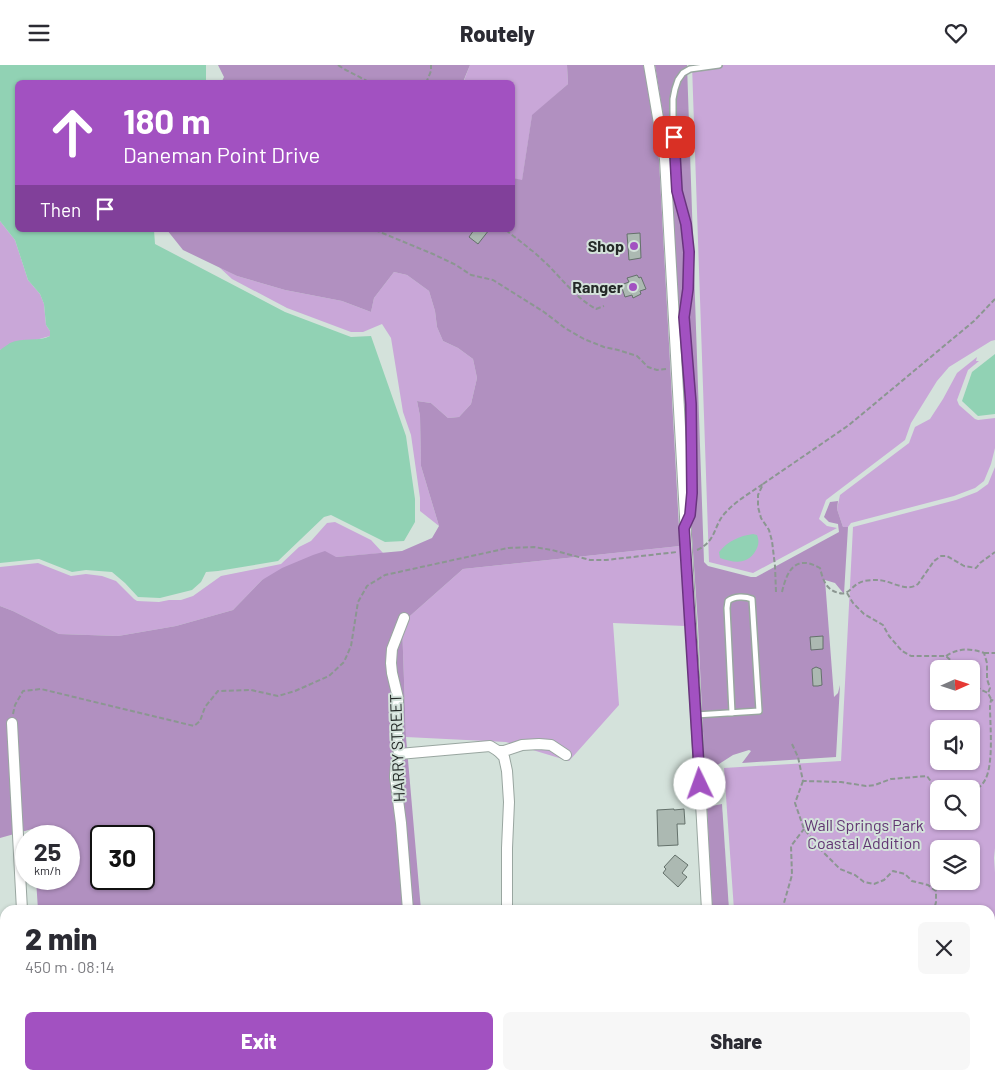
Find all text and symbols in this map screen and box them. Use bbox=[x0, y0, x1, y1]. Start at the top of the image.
icon: menu bbox=[25, 19, 53, 47]
icon: heart bbox=[942, 19, 970, 47]
text: Routely bbox=[460, 20, 535, 46]
text: 180 m bbox=[123, 99, 211, 141]
icon: ahead bbox=[40, 100, 105, 165]
pin bbox=[653, 116, 695, 158]
icon: arrive bbox=[660, 123, 688, 151]
text: Daneman Point Drive bbox=[123, 141, 320, 167]
icon: arrive bbox=[91, 195, 119, 223]
text: Then bbox=[40, 198, 81, 221]
place label: Shop bbox=[588, 236, 624, 255]
marker: Shop bbox=[628, 240, 640, 252]
place label: Ranger bbox=[572, 277, 623, 296]
marker: Ranger bbox=[627, 281, 639, 293]
north arrow bbox=[930, 660, 980, 710]
map controls bbox=[930, 660, 980, 890]
street label: HARRY STREET bbox=[385, 694, 408, 802]
button: sound bbox=[930, 720, 980, 770]
position arrow bbox=[673, 757, 725, 809]
button: search bbox=[930, 780, 980, 830]
park label: Wall Springs Park Coastal Addition bbox=[804, 815, 924, 852]
speed limit sign: 30 bbox=[90, 825, 155, 890]
text: 25 bbox=[34, 836, 61, 866]
button: layers bbox=[930, 840, 980, 890]
text: km/h bbox=[34, 863, 61, 877]
text: 2 min bbox=[25, 920, 97, 956]
button: close bbox=[918, 922, 970, 974]
text: 450 m · 08:14 bbox=[25, 957, 115, 976]
button: Exit bbox=[25, 1012, 493, 1070]
button: Share bbox=[503, 1012, 970, 1070]

